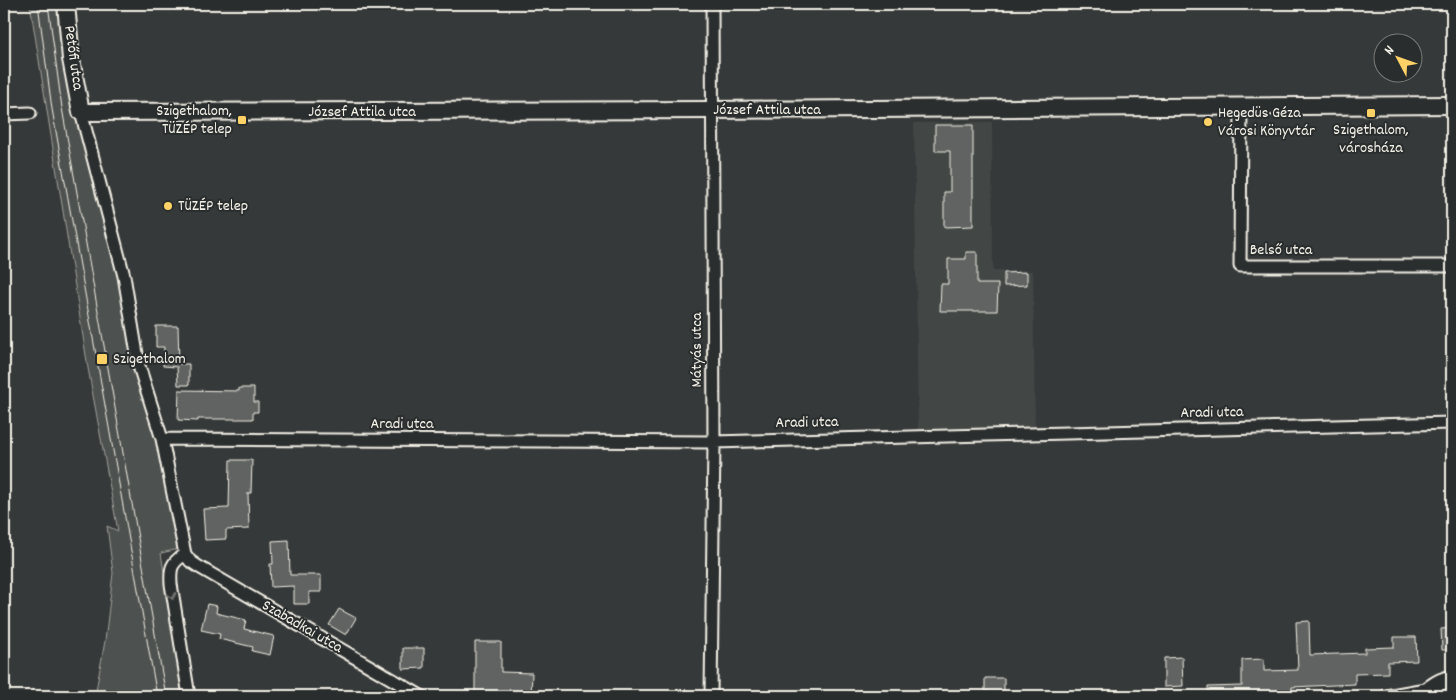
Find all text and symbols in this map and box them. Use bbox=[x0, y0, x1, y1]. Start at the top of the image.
street label: Petőfi utca bbox=[57, 24, 89, 92]
north arrow bbox=[1374, 32, 1424, 82]
text: N bbox=[1380, 42, 1400, 60]
street label: József Attila utca bbox=[713, 99, 821, 122]
place label: Szigethalom, TÜZÉP telep bbox=[156, 100, 232, 141]
street label: József Attila utca bbox=[308, 101, 416, 124]
place label: Hegedüs Géza Városi Könyvtár bbox=[1218, 102, 1315, 143]
marker: Szigethalom, városháza bbox=[1365, 107, 1377, 119]
marker: Szigethalom, TÜZÉP telep bbox=[236, 114, 248, 126]
marker: Hegedüs Géza Városi Könyvtár bbox=[1202, 116, 1214, 128]
place label: Szigethalom, városháza bbox=[1333, 119, 1409, 160]
place label: TÜZÉP telep bbox=[178, 195, 248, 218]
marker: TÜZÉP telep bbox=[162, 200, 174, 212]
street label: Belső utca bbox=[1250, 239, 1313, 262]
street label: Mátyás utca bbox=[686, 312, 709, 387]
place label: Szigethalom bbox=[113, 348, 186, 371]
marker: Szigethalom bbox=[95, 352, 109, 366]
street label: Aradi utca bbox=[1180, 401, 1244, 425]
street label: Aradi utca bbox=[775, 411, 839, 435]
street label: Aradi utca bbox=[370, 413, 434, 436]
one-way arrow bbox=[167, 592, 177, 600]
street label: Szabadkai utca bbox=[257, 595, 347, 660]

